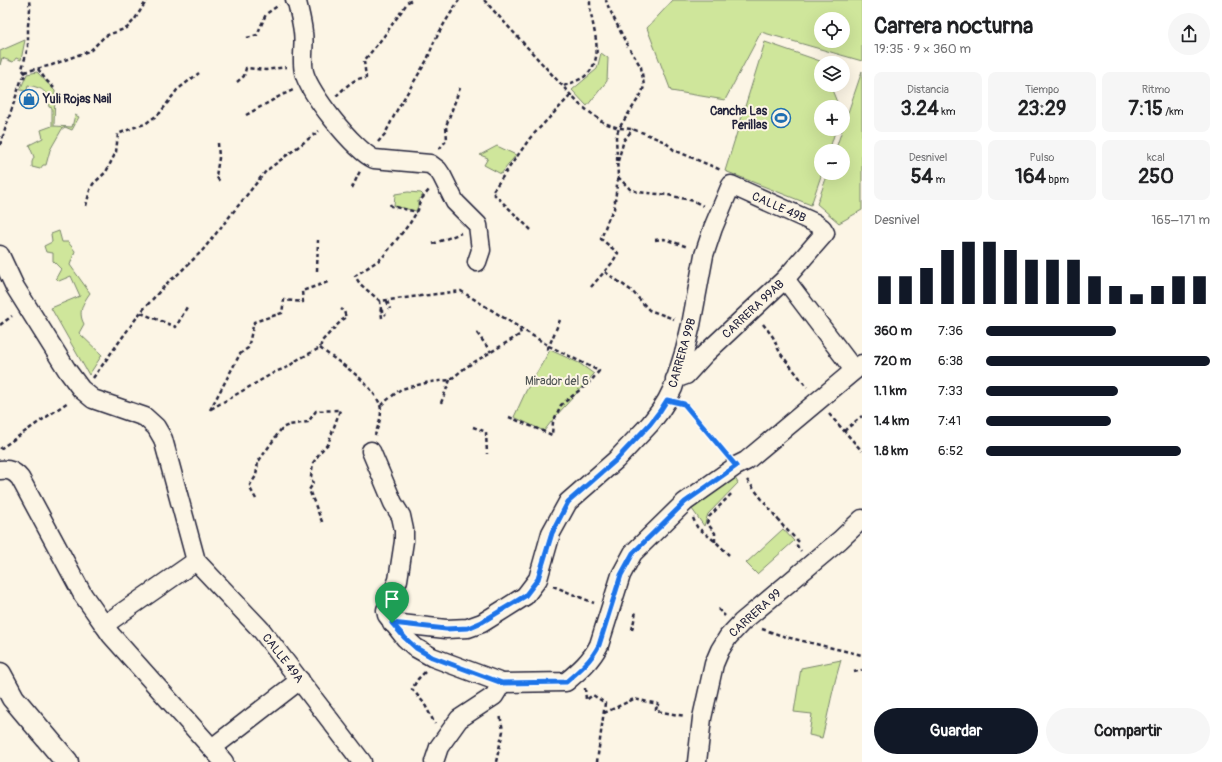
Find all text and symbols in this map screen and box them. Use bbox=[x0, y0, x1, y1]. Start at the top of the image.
map controls bbox=[814, 12, 850, 180]
button: locate bbox=[814, 12, 850, 48]
text: Carrera nocturna bbox=[874, 12, 1033, 40]
button: share bbox=[1168, 13, 1210, 55]
text: 19:35 · 9 × 360 m bbox=[874, 41, 971, 57]
button: layers bbox=[814, 56, 850, 92]
text: Distancia bbox=[907, 83, 949, 96]
text: Tiempo bbox=[1025, 83, 1059, 96]
text: Ritmo bbox=[1142, 83, 1170, 96]
shop icon: Yuli Rojas Nail bbox=[18, 88, 40, 110]
place label: Yuli Rojas Nail bbox=[42, 92, 112, 107]
text: 3.24 bbox=[900, 96, 939, 121]
text: 23:29 bbox=[1018, 96, 1066, 121]
text: 7:15 bbox=[1128, 96, 1163, 121]
button: + bbox=[814, 100, 850, 136]
place label: Cancha Las Perillas bbox=[710, 104, 768, 133]
text: km bbox=[939, 105, 956, 118]
text: /km bbox=[1163, 105, 1184, 118]
sports icon: Cancha Las Perillas bbox=[770, 107, 792, 129]
button: − bbox=[814, 144, 850, 180]
text: Desnivel bbox=[909, 151, 947, 164]
text: Pulso bbox=[1029, 151, 1055, 164]
text: kcal bbox=[1147, 151, 1165, 164]
text: 54 bbox=[911, 164, 933, 189]
text: 164 bbox=[1015, 164, 1046, 189]
text: 250 bbox=[1138, 164, 1174, 189]
text: m bbox=[933, 173, 945, 186]
text: bpm bbox=[1046, 173, 1069, 186]
street label: CALLE 49B bbox=[749, 189, 808, 226]
text: Desnivel bbox=[874, 212, 920, 228]
text: 165–171 m bbox=[1151, 212, 1210, 228]
street label: CARRERA 99AB bbox=[719, 277, 788, 342]
street label: CARRERA 99B bbox=[665, 316, 700, 390]
text: 360 m bbox=[874, 323, 912, 339]
text: 7:36 bbox=[938, 323, 963, 339]
text: 720 m bbox=[874, 353, 911, 369]
text: 6:38 bbox=[938, 353, 963, 369]
park label: Mirador del 6 bbox=[525, 374, 589, 389]
text: 1.1 km bbox=[874, 383, 907, 399]
text: 7:33 bbox=[938, 383, 963, 399]
text: 1.4 km bbox=[874, 413, 909, 429]
text: 7:41 bbox=[938, 413, 961, 429]
text: 1.8 km bbox=[874, 443, 908, 459]
text: 6:52 bbox=[938, 443, 963, 459]
pin bbox=[375, 582, 409, 623]
street label: CARRERA 99 bbox=[726, 586, 785, 641]
icon: arrive bbox=[381, 588, 403, 610]
street label: CALLE 49A bbox=[259, 631, 307, 686]
button: Guardar bbox=[874, 708, 1038, 754]
button: Compartir bbox=[1046, 708, 1210, 754]

